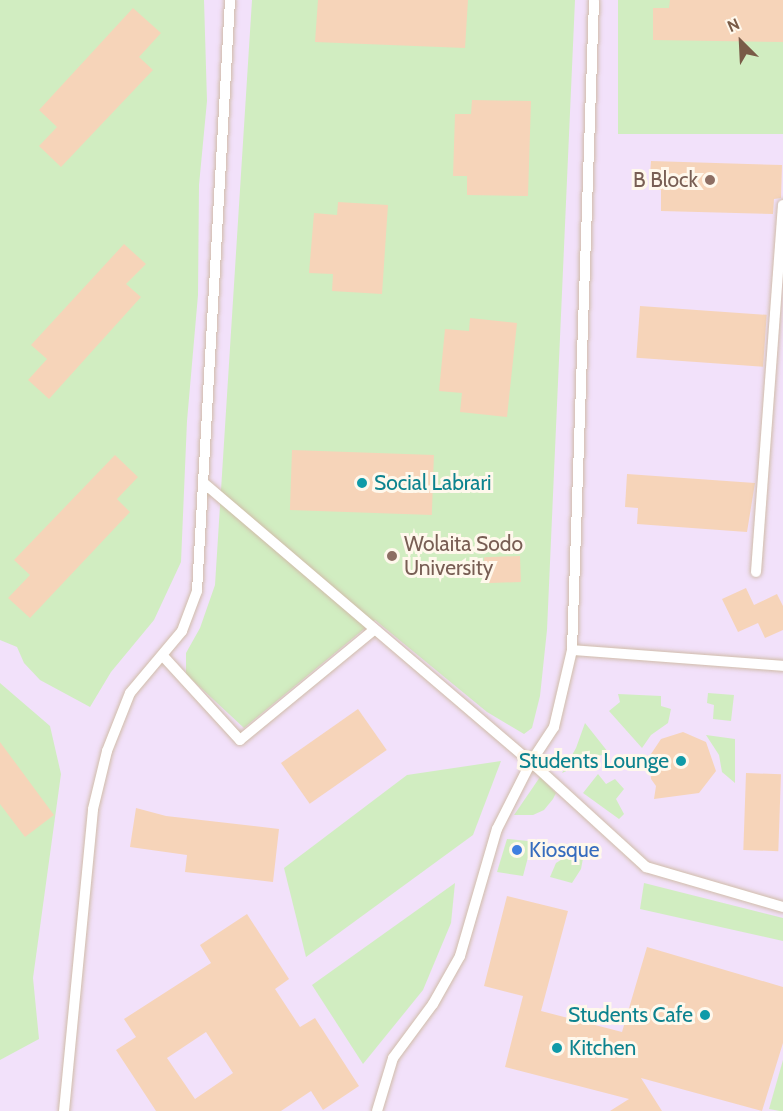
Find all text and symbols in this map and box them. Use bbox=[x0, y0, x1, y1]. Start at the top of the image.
north arrow bbox=[711, 12, 771, 72]
text: N bbox=[724, 14, 743, 36]
place label: B Block bbox=[633, 167, 698, 193]
marker: B Block bbox=[703, 173, 717, 187]
place label: Social Labrari bbox=[374, 470, 491, 496]
marker: Social Labrari bbox=[355, 476, 369, 490]
place label: Wolaita Sodo University bbox=[404, 531, 523, 581]
marker: Wolaita Sodo University bbox=[385, 549, 399, 563]
place label: Students Lounge bbox=[519, 748, 669, 774]
marker: Students Lounge bbox=[674, 754, 688, 768]
place label: Kiosque bbox=[529, 837, 600, 863]
marker: Kiosque bbox=[510, 843, 524, 857]
place label: Students Cafe bbox=[568, 1002, 693, 1028]
marker: Students Cafe bbox=[698, 1008, 712, 1022]
place label: Kitchen bbox=[569, 1035, 636, 1061]
marker: Kitchen bbox=[550, 1041, 564, 1055]

